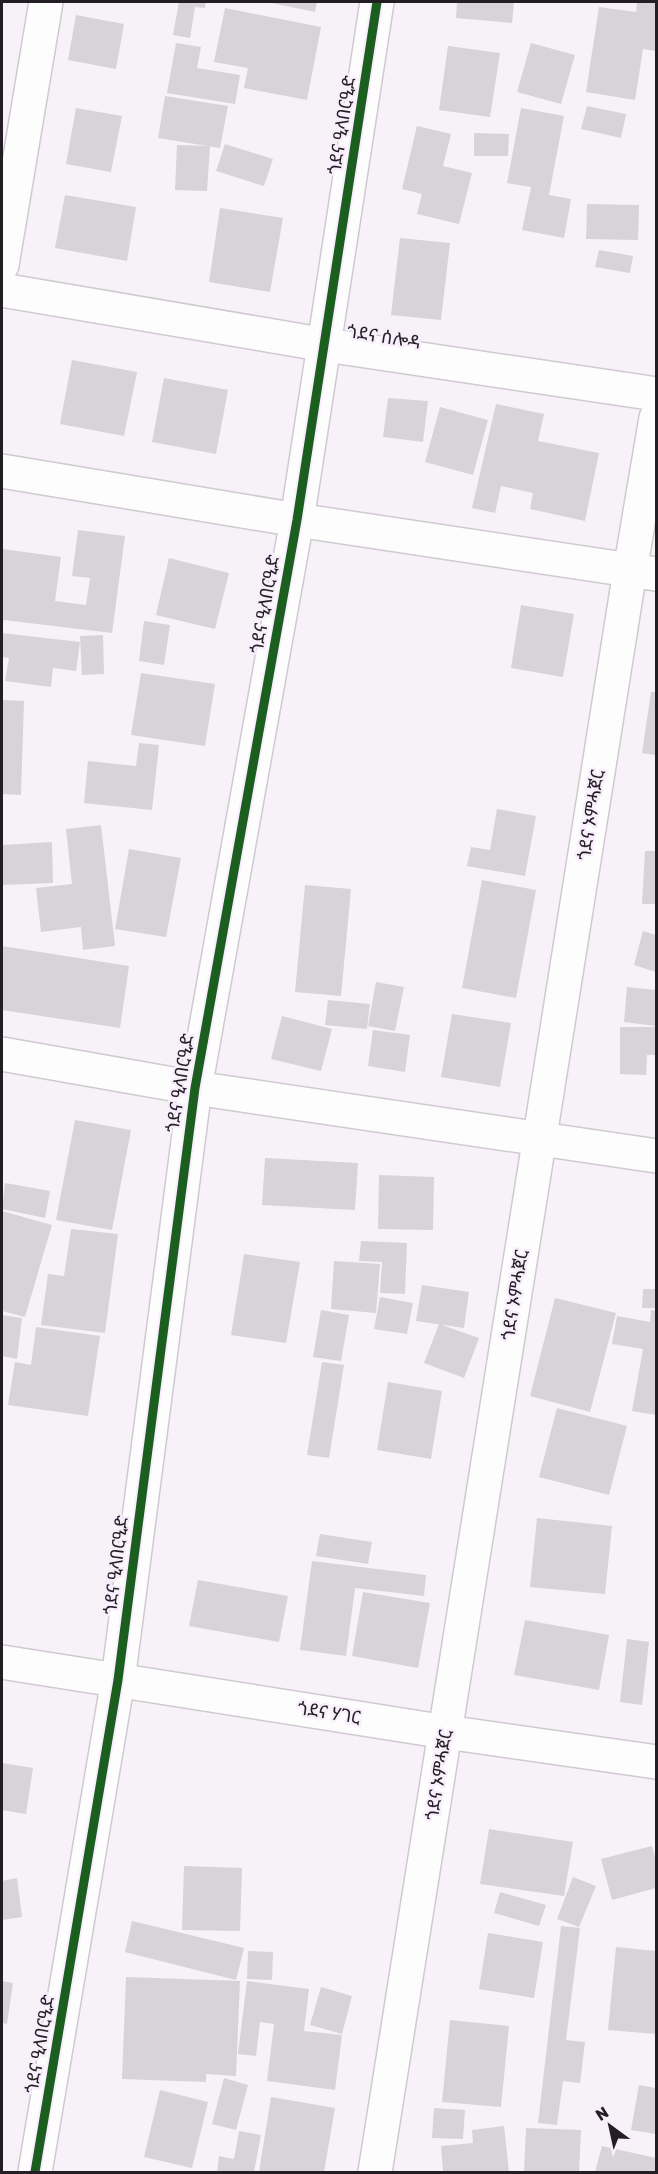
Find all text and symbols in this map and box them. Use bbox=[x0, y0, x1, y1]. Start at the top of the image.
street label: ጎደና ዒላበርዒድ bbox=[323, 74, 361, 176]
street label: ጎደና ሰሎዳ bbox=[346, 320, 422, 354]
street label: ጎደና ዒላበርዒድ bbox=[246, 553, 285, 655]
street label: ጎደና ኦምሓጀር bbox=[573, 768, 609, 862]
street label: ጎደና ዒላበርዒድ bbox=[161, 1032, 199, 1134]
street label: ጎደና ኦምሓጀር bbox=[497, 1248, 533, 1342]
street label: ጎደና ዒላበርዒድ bbox=[99, 1514, 133, 1616]
street label: ጎደና ሃገር bbox=[296, 1697, 362, 1729]
street label: ጎደና ኦምሓጀር bbox=[421, 1728, 457, 1822]
street label: ጎደና ዒላበርዒድ bbox=[21, 1993, 60, 2095]
north arrow bbox=[580, 2096, 640, 2156]
text: N bbox=[592, 2103, 612, 2125]

